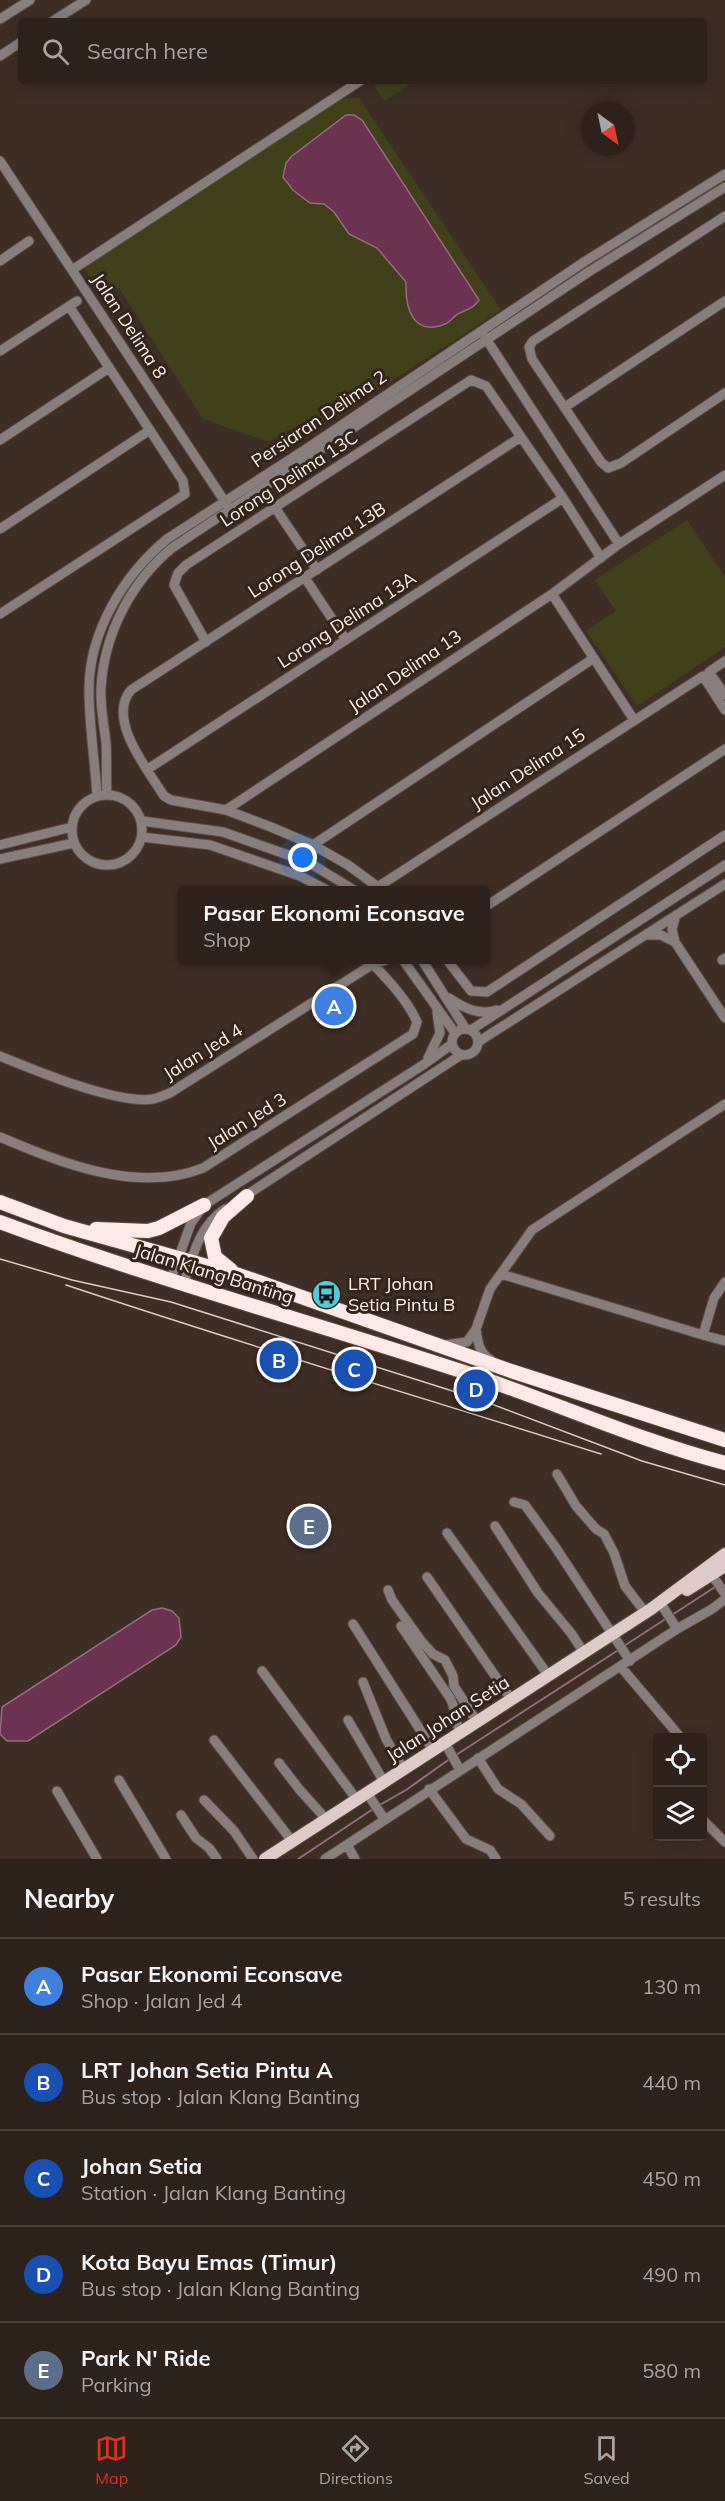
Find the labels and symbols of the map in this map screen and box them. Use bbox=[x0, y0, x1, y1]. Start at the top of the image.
north arrow bbox=[581, 102, 635, 156]
street label: Jalan Delima 8 bbox=[87, 269, 172, 383]
street label: Persiaran Delima 2 bbox=[247, 365, 391, 472]
street label: Lorong Delima 13C bbox=[215, 425, 362, 532]
street label: Lorong Delima 13B bbox=[243, 496, 390, 603]
street label: Lorong Delima 13A bbox=[273, 566, 420, 673]
street label: Jalan Delima 13 bbox=[344, 624, 466, 717]
street label: Jalan Delima 15 bbox=[466, 723, 589, 814]
your location bbox=[288, 843, 317, 872]
pin: A bbox=[314, 984, 354, 1028]
street label: Jalan Jed 4 bbox=[159, 1018, 247, 1085]
street label: Jalan Jed 3 bbox=[203, 1087, 291, 1154]
street label: Jalan Klang Banting bbox=[132, 1238, 297, 1309]
place label: LRT Johan Setia Pintu B bbox=[348, 1272, 455, 1316]
bus stop icon: LRT Johan Setia Pintu B bbox=[311, 1278, 343, 1310]
pin: B bbox=[260, 1338, 298, 1382]
pin: C bbox=[334, 1346, 374, 1392]
pin: D bbox=[456, 1366, 496, 1412]
pin: E bbox=[290, 1504, 328, 1549]
street label: Jalan Johan Setia bbox=[382, 1670, 514, 1767]

